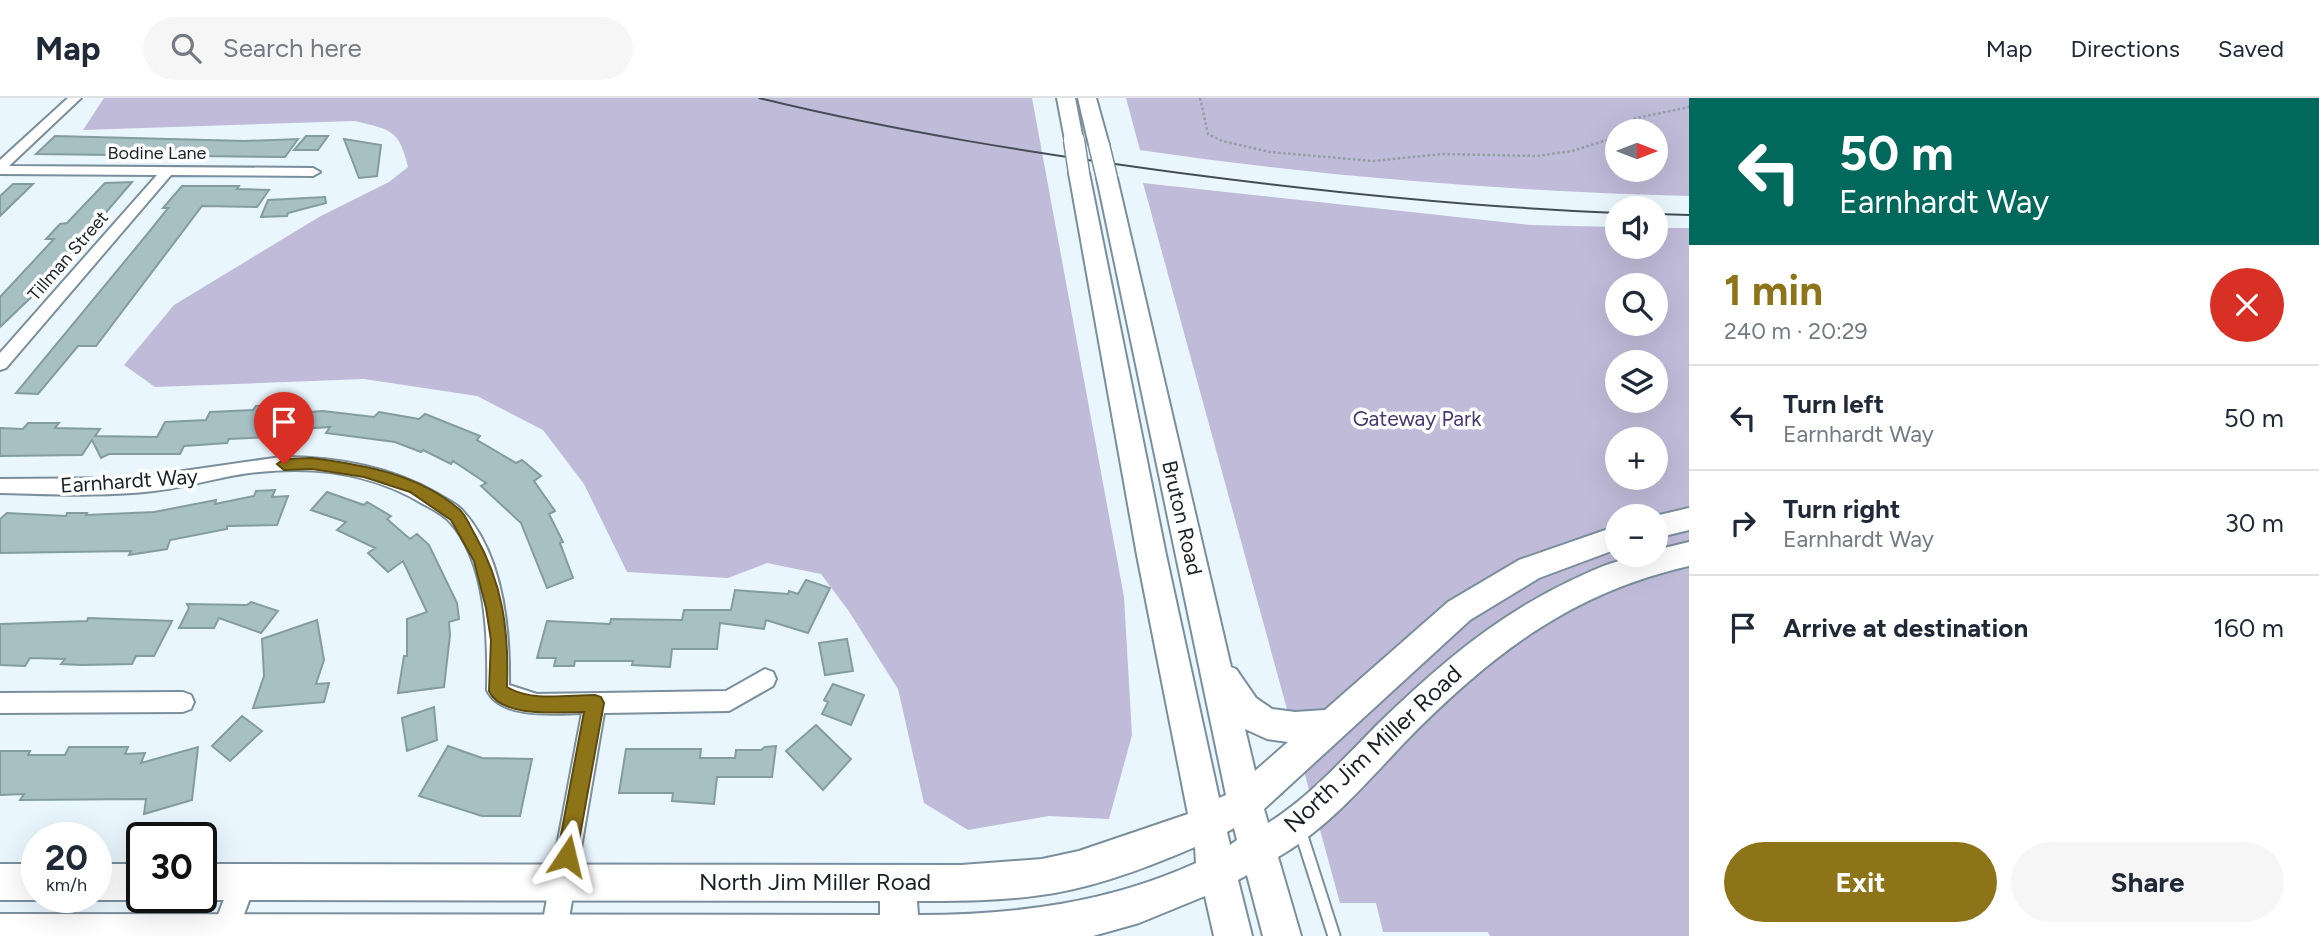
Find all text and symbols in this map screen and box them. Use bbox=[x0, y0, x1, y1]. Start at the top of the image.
search box bbox=[143, 17, 633, 80]
text: Map bbox=[35, 29, 101, 68]
icon: search bbox=[167, 29, 205, 67]
text: Search here bbox=[223, 32, 362, 64]
text: Map bbox=[1986, 34, 2032, 63]
text: Directions bbox=[2070, 34, 2180, 63]
text: Saved bbox=[2218, 34, 2284, 63]
north arrow bbox=[1605, 119, 1668, 182]
map controls bbox=[1605, 119, 1668, 567]
text: 50 m bbox=[1839, 123, 1954, 182]
icon: left bbox=[1724, 126, 1815, 217]
street label: Bodine Lane bbox=[108, 142, 207, 164]
text: Earnhardt Way bbox=[1839, 183, 2049, 221]
button: sound bbox=[1605, 196, 1668, 259]
street label: Tillman Street bbox=[23, 207, 113, 305]
text: 1 min bbox=[1724, 265, 1823, 316]
button: close bbox=[2210, 268, 2284, 342]
button: search bbox=[1605, 273, 1668, 336]
text: 240 m · 20:29 bbox=[1724, 317, 1868, 345]
button: layers bbox=[1605, 350, 1668, 413]
text: Turn left bbox=[1783, 388, 1884, 420]
pin bbox=[254, 392, 314, 464]
icon: left bbox=[1724, 399, 1762, 437]
text: 50 m bbox=[2224, 402, 2284, 434]
icon: arrive bbox=[265, 403, 303, 441]
park label: Gateway Park bbox=[1353, 406, 1482, 431]
text: Earnhardt Way bbox=[1783, 420, 1934, 448]
button: + bbox=[1605, 427, 1668, 490]
street label: Bruton Road bbox=[1157, 458, 1208, 578]
street label: Earnhardt Way bbox=[59, 463, 199, 498]
text: Turn right bbox=[1783, 493, 1900, 525]
button: − bbox=[1605, 504, 1668, 567]
icon: right bbox=[1724, 504, 1762, 542]
text: 30 m bbox=[2225, 507, 2284, 539]
text: Earnhardt Way bbox=[1783, 525, 1934, 553]
icon: arrive bbox=[1724, 609, 1762, 647]
text: Arrive at destination bbox=[1783, 612, 2028, 644]
text: 160 m bbox=[2213, 612, 2284, 644]
street label: North Jim Miller Road bbox=[1278, 659, 1467, 838]
position arrow bbox=[530, 819, 604, 893]
speed limit sign: 30 bbox=[126, 822, 217, 913]
text: 20 bbox=[45, 837, 88, 879]
button: Exit bbox=[1724, 842, 1997, 922]
button: Share bbox=[2011, 842, 2284, 922]
street label: North Jim Miller Road bbox=[699, 867, 931, 896]
text: km/h bbox=[46, 874, 87, 896]

